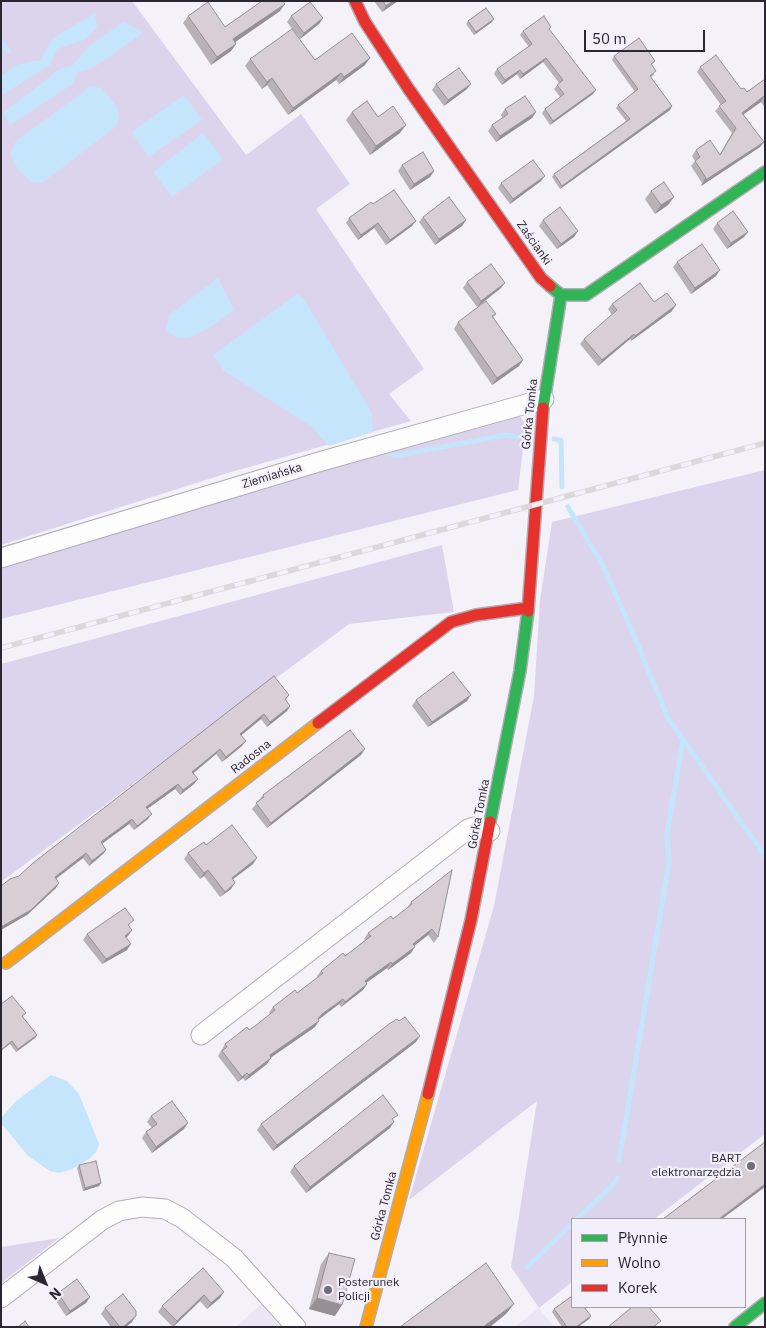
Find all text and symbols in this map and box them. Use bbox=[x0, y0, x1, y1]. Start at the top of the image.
scale bar bbox=[586, 20, 707, 52]
text: 50 m bbox=[592, 29, 627, 48]
street label: Zaścianki bbox=[514, 218, 554, 268]
street label: Górka Tomka bbox=[519, 378, 541, 450]
street label: Ziemiańska bbox=[240, 460, 304, 492]
street label: Radosna bbox=[228, 737, 274, 777]
street label: Górka Tomka bbox=[465, 778, 493, 850]
place label: BART elektronarzędzia bbox=[651, 1152, 741, 1180]
marker: BART elektronarzędzia bbox=[745, 1160, 757, 1172]
street label: Górka Tomka bbox=[368, 1170, 400, 1242]
legend bbox=[571, 1218, 746, 1308]
text: Płynnie bbox=[618, 1228, 668, 1247]
text: Wolno bbox=[618, 1253, 661, 1272]
north arrow bbox=[20, 1258, 70, 1308]
place label: Posterunek Policji bbox=[338, 1276, 399, 1304]
text: Korek bbox=[618, 1278, 657, 1297]
text: N bbox=[46, 1284, 65, 1304]
marker: Posterunek Policji bbox=[322, 1284, 334, 1296]

